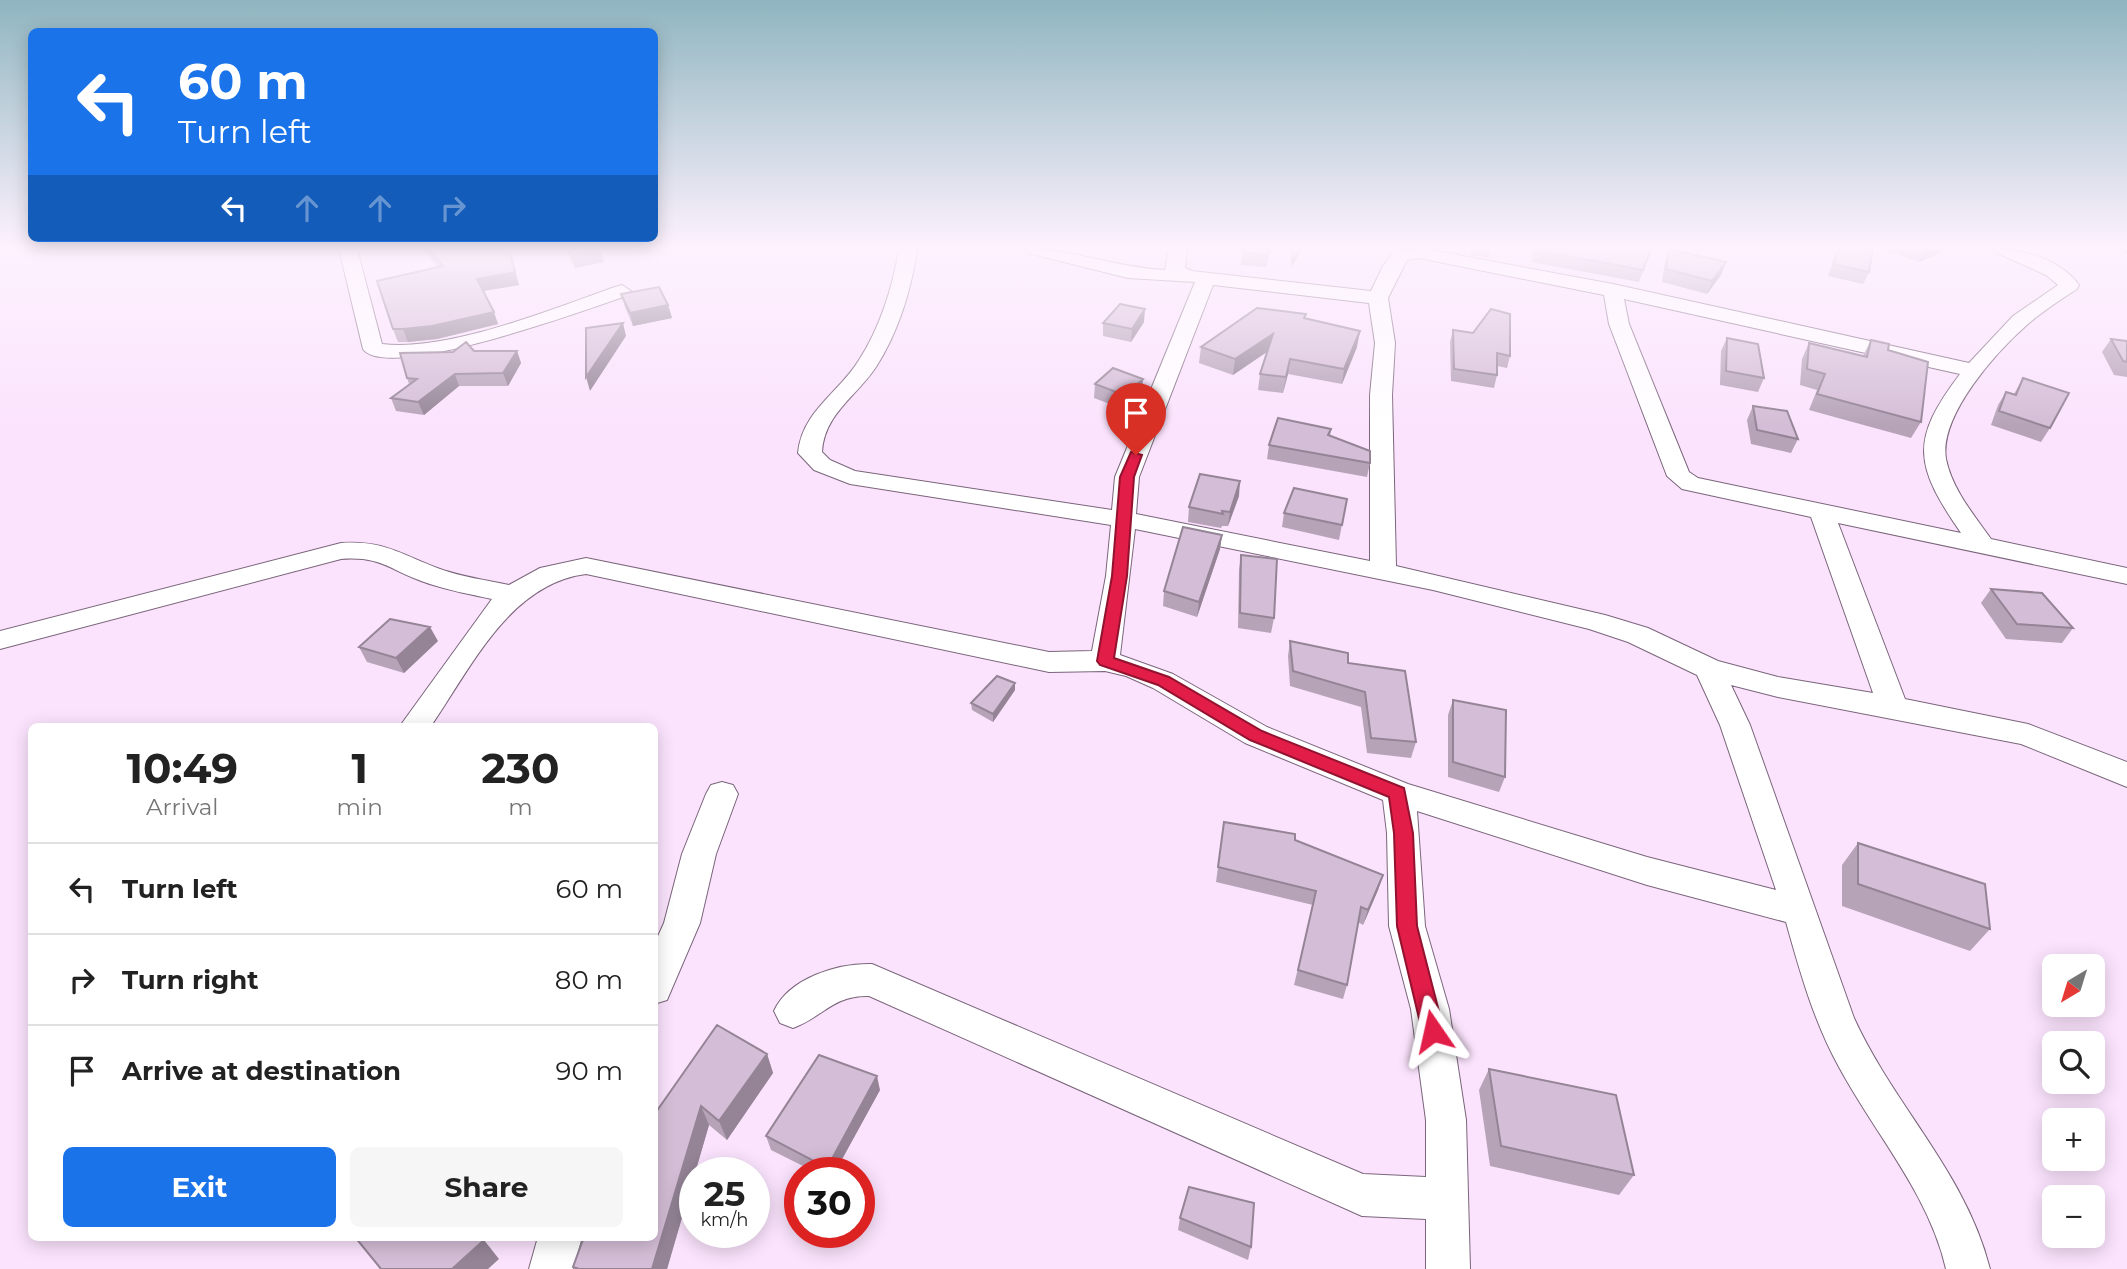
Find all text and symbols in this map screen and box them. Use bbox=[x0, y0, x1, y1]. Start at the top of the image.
text: 60 m bbox=[178, 52, 308, 111]
icon: left bbox=[63, 56, 154, 147]
text: Turn left bbox=[178, 112, 312, 151]
icon: left bbox=[215, 189, 253, 227]
icon: ahead bbox=[288, 189, 326, 227]
icon: ahead bbox=[361, 189, 399, 227]
icon: right bbox=[434, 189, 472, 227]
pin bbox=[1106, 383, 1166, 455]
icon: arrive bbox=[1117, 394, 1155, 432]
text: 10:49 bbox=[127, 742, 238, 794]
text: 1 bbox=[351, 742, 368, 794]
text: 230 bbox=[481, 742, 559, 794]
text: Arrival bbox=[146, 793, 219, 821]
text: min bbox=[337, 793, 383, 821]
text: m bbox=[508, 793, 533, 821]
icon: left bbox=[63, 870, 101, 908]
text: Turn left bbox=[122, 873, 238, 905]
text: 60 m bbox=[556, 873, 623, 905]
north arrow bbox=[2042, 954, 2105, 1017]
map controls bbox=[2042, 954, 2105, 1248]
icon: right bbox=[63, 961, 101, 999]
text: Turn right bbox=[122, 964, 258, 996]
text: 80 m bbox=[555, 964, 623, 996]
position arrow bbox=[1396, 994, 1470, 1068]
button: search bbox=[2042, 1031, 2105, 1094]
icon: arrive bbox=[63, 1052, 101, 1090]
text: Arrive at destination bbox=[122, 1055, 401, 1087]
text: 90 m bbox=[556, 1055, 623, 1087]
button: + bbox=[2042, 1108, 2105, 1171]
button: Exit bbox=[63, 1147, 336, 1227]
button: Share bbox=[350, 1147, 623, 1227]
speed limit sign: 30 bbox=[784, 1157, 875, 1248]
text: 25 bbox=[704, 1172, 745, 1215]
button: − bbox=[2042, 1185, 2105, 1248]
text: km/h bbox=[700, 1209, 749, 1231]

